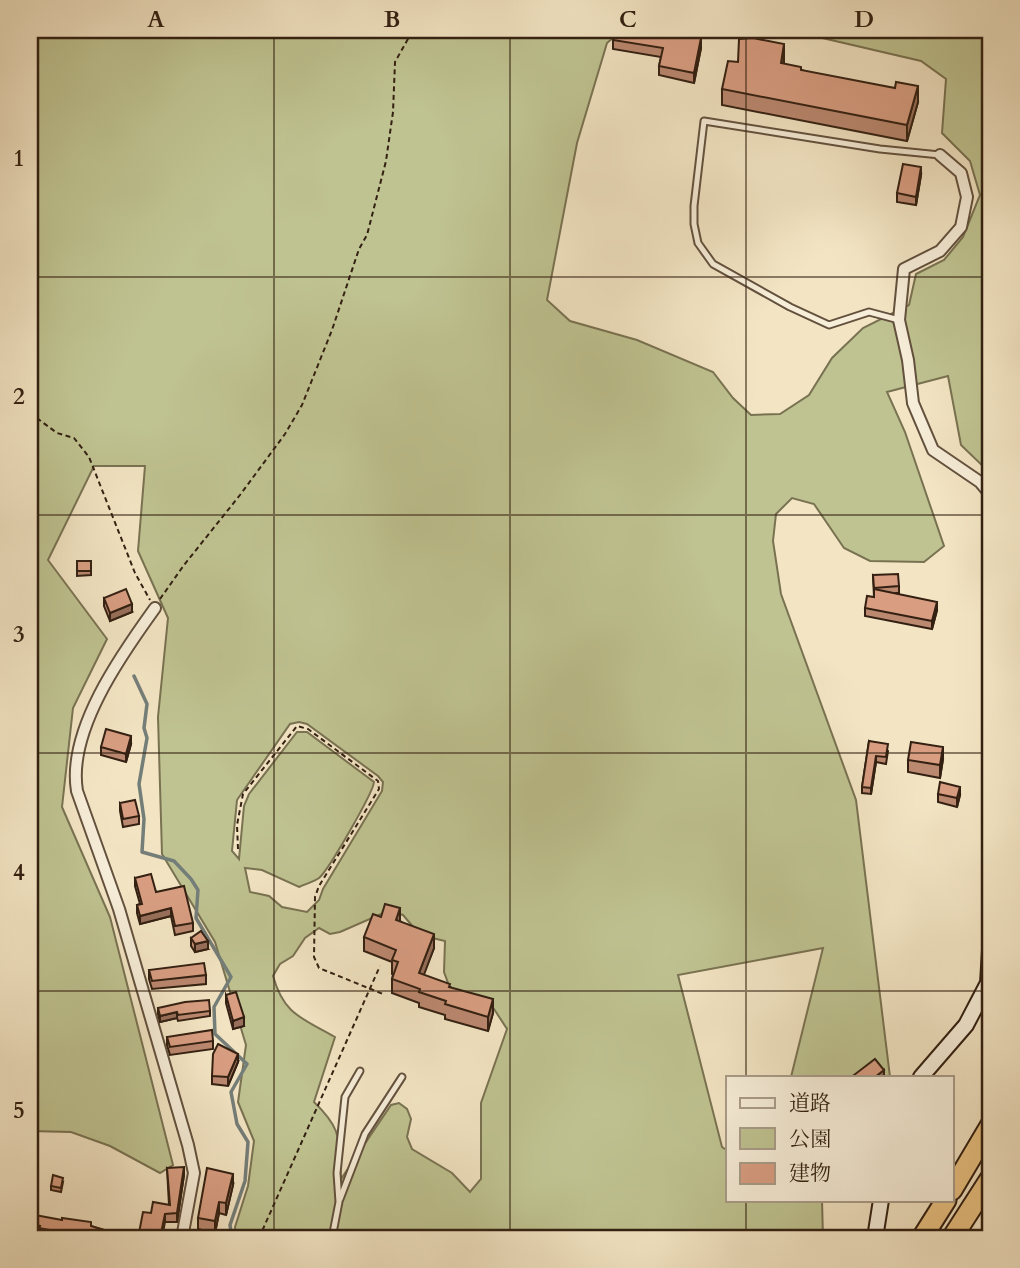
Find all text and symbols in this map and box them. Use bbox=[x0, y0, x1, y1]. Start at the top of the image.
text: A bbox=[147, 4, 165, 35]
text: B bbox=[384, 4, 400, 35]
text: C bbox=[619, 4, 637, 35]
text: D bbox=[854, 4, 874, 35]
text: 1 bbox=[13, 143, 25, 174]
text: 2 bbox=[13, 381, 25, 412]
text: 3 bbox=[13, 619, 25, 650]
text: 4 bbox=[13, 857, 25, 888]
legend bbox=[726, 1076, 954, 1202]
text: 道路 bbox=[789, 1089, 831, 1118]
text: 5 bbox=[13, 1095, 25, 1126]
text: 公園 bbox=[789, 1125, 831, 1154]
text: 建物 bbox=[789, 1159, 831, 1188]

